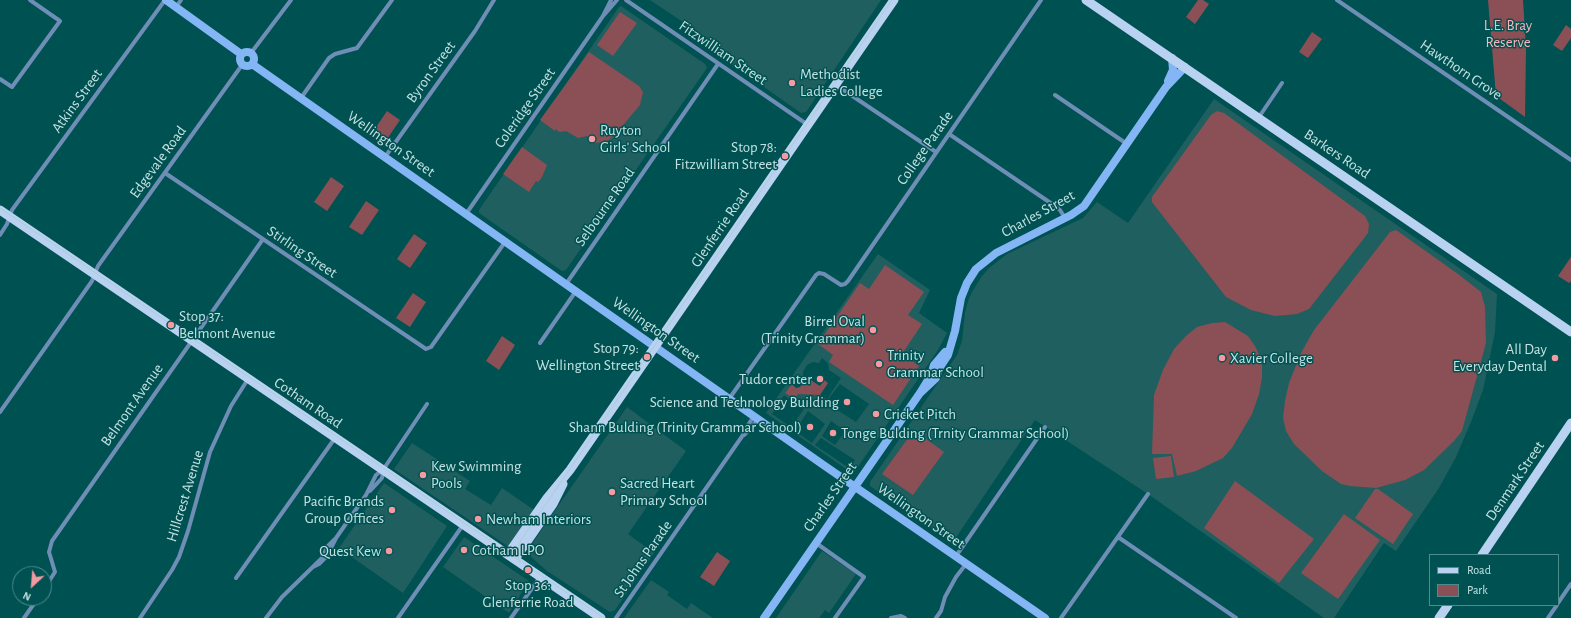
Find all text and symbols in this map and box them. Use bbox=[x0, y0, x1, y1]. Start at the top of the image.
park label: L.E. Bray Reserve bbox=[1484, 16, 1532, 51]
street label: Fitzwilliam Street bbox=[675, 17, 771, 89]
street label: Hawthorn Grove bbox=[1416, 36, 1506, 104]
street label: Byron Street bbox=[403, 38, 459, 106]
street label: Coleridge Street bbox=[491, 64, 559, 152]
street label: Atkins Street bbox=[48, 65, 106, 137]
place label: Methodist Ladies College bbox=[800, 65, 883, 100]
marker: Methodist Ladies College bbox=[787, 78, 797, 88]
street label: Wellington Street bbox=[344, 107, 438, 181]
street label: College Parade bbox=[893, 108, 957, 188]
place label: Ruyton Girls' School bbox=[600, 121, 670, 156]
street label: Edgevale Road bbox=[126, 122, 190, 202]
street label: Barkers Road bbox=[1300, 125, 1374, 183]
marker: Ruyton Girls' School bbox=[587, 134, 597, 144]
place label: Stop 78: Fitzwilliam Street bbox=[675, 138, 777, 173]
marker: Stop 78: Fitzwilliam Street bbox=[780, 151, 790, 161]
street label: Selbourne Road bbox=[571, 164, 639, 250]
street label: Glenferrie Road bbox=[687, 185, 753, 271]
street label: Charles Street bbox=[998, 186, 1078, 242]
street label: Stirling Street bbox=[264, 222, 340, 282]
street label: Wellington Street bbox=[609, 293, 703, 367]
place label: Stop 37: Belmont Avenue bbox=[179, 307, 275, 342]
place label: Birrel Oval (Trinity Grammar) bbox=[761, 312, 865, 347]
marker: Stop 37: Belmont Avenue bbox=[166, 320, 176, 330]
marker: Birrel Oval (Trinity Grammar) bbox=[868, 325, 878, 335]
place label: Stop 79: Wellington Street bbox=[536, 339, 639, 374]
place label: All Day Everyday Dental bbox=[1453, 340, 1547, 375]
place label: Trinity Grammar School bbox=[887, 346, 984, 381]
place label: Xavier College bbox=[1230, 349, 1313, 367]
marker: Stop 79: Wellington Street bbox=[642, 352, 652, 362]
marker: Xavier College bbox=[1217, 353, 1227, 363]
marker: All Day Everyday Dental bbox=[1550, 353, 1560, 363]
marker: Trinity Grammar School bbox=[874, 359, 884, 369]
street label: Belmont Avenue bbox=[97, 360, 167, 450]
place label: Tudor center bbox=[739, 370, 812, 388]
street label: Cotham Road bbox=[270, 374, 346, 432]
marker: Tudor center bbox=[815, 374, 825, 384]
place label: Science and Technology Building bbox=[650, 393, 839, 411]
marker: Science and Technology Building bbox=[842, 397, 852, 407]
place label: Cricket Pitch bbox=[884, 405, 956, 423]
marker: Cricket Pitch bbox=[871, 409, 881, 419]
place label: Shann Bulding (Trinity Grammar School) bbox=[569, 418, 802, 436]
marker: Shann Bulding (Trinity Grammar School) bbox=[805, 422, 815, 432]
place label: Tonge Bulding (Trnity Grammar School) bbox=[841, 424, 1069, 442]
marker: Tonge Bulding (Trnity Grammar School) bbox=[828, 428, 838, 438]
street label: Denmark Street bbox=[1482, 438, 1548, 524]
street label: Hillcrest Avenue bbox=[162, 448, 208, 544]
place label: Kew Swimming Pools bbox=[431, 457, 521, 492]
street label: Charles Street bbox=[799, 459, 861, 535]
marker: Kew Swimming Pools bbox=[418, 470, 428, 480]
place label: Sacred Heart Primary School bbox=[620, 474, 708, 509]
street label: Wellington Street bbox=[874, 479, 968, 553]
marker: Sacred Heart Primary School bbox=[607, 487, 617, 497]
place label: Pacific Brands Group Offices bbox=[303, 492, 384, 527]
marker: Pacific Brands Group Offices bbox=[387, 505, 397, 515]
place label: Newham Interiors bbox=[486, 510, 591, 528]
marker: Newham Interiors bbox=[473, 514, 483, 524]
street label: St Johns Parade bbox=[610, 517, 676, 601]
place label: Cotham LPO bbox=[472, 541, 544, 559]
place label: Quest Kew bbox=[319, 542, 381, 560]
marker: Cotham LPO bbox=[459, 545, 469, 555]
marker: Quest Kew bbox=[384, 546, 394, 556]
legend bbox=[1429, 554, 1559, 606]
text: Road bbox=[1467, 564, 1491, 576]
marker: Stop 36: Glenferrie Road bbox=[523, 565, 533, 575]
north arrow bbox=[12, 566, 52, 606]
place label: Stop 36: Glenferrie Road bbox=[483, 576, 573, 611]
text: Park bbox=[1467, 584, 1488, 596]
text: N bbox=[21, 590, 33, 603]

